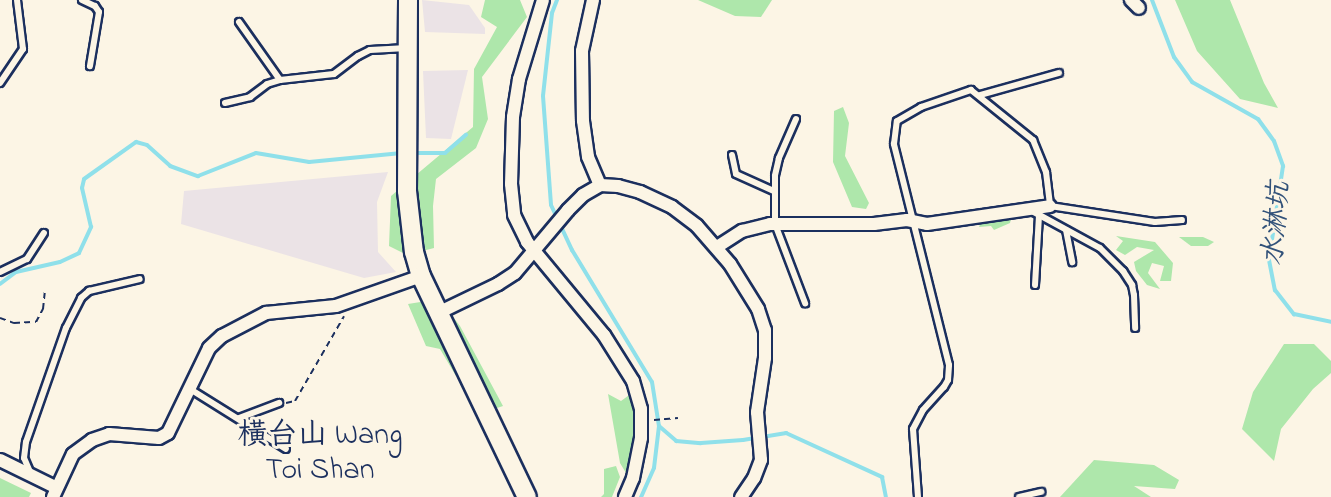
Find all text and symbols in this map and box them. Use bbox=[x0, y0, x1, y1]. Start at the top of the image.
water label: 水淋坑 bbox=[1258, 181, 1298, 267]
district label: 橫台山 Wang Toi Shan bbox=[237, 418, 403, 488]

